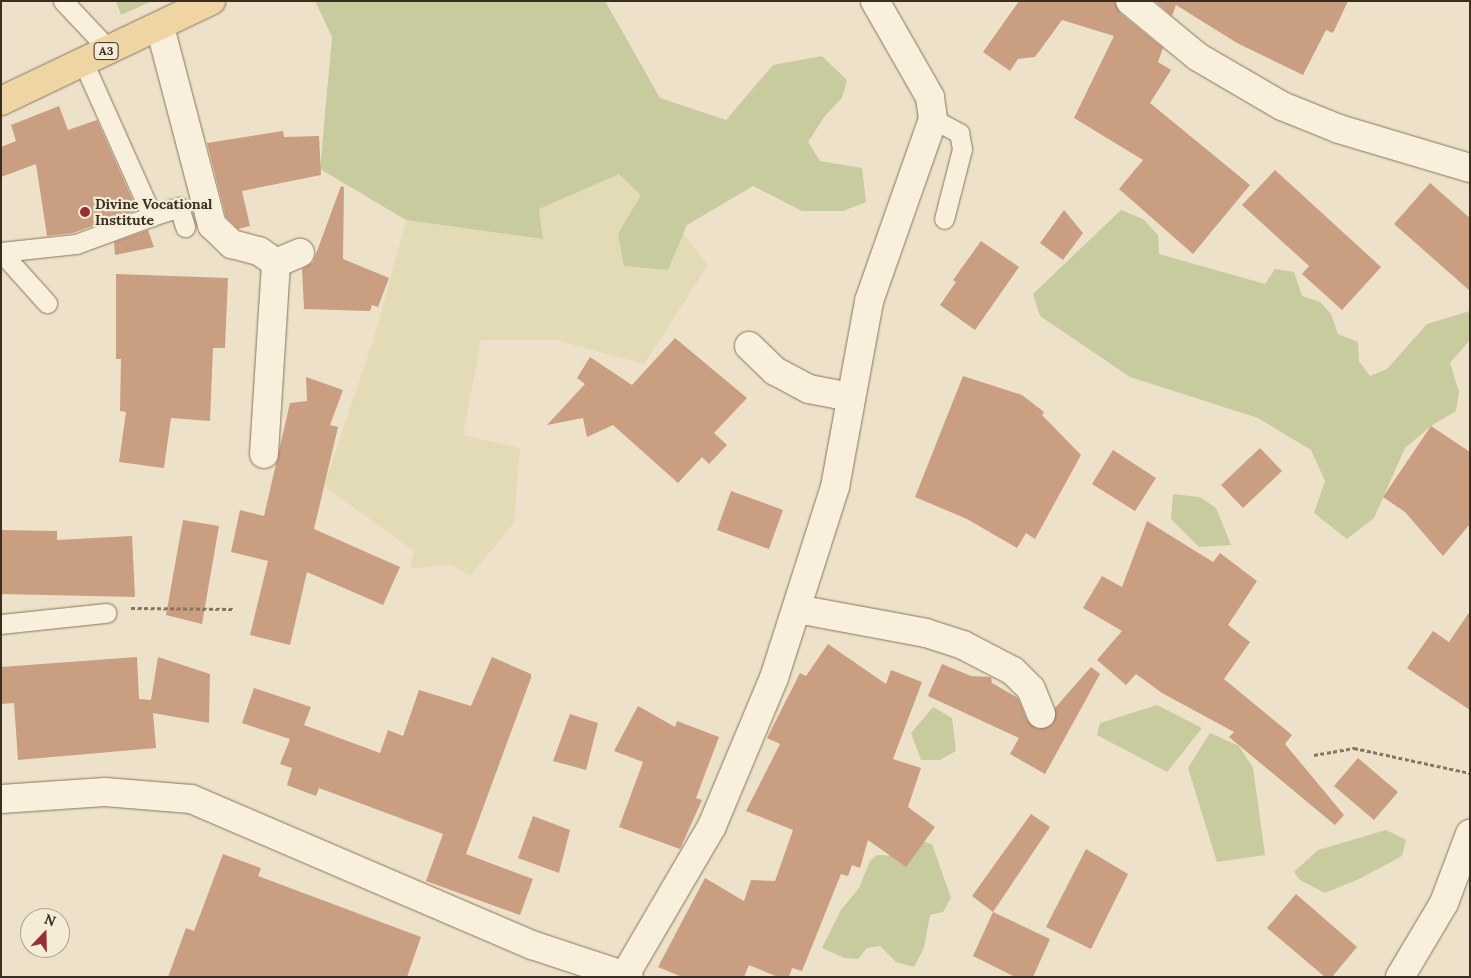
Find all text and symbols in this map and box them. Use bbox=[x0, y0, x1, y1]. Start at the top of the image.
road number: A3 bbox=[94, 41, 118, 60]
place label: Divine Vocational Institute bbox=[95, 196, 212, 228]
marker: Divine Vocational Institute bbox=[79, 206, 91, 218]
north arrow bbox=[20, 908, 70, 958]
text: N bbox=[42, 910, 58, 930]

